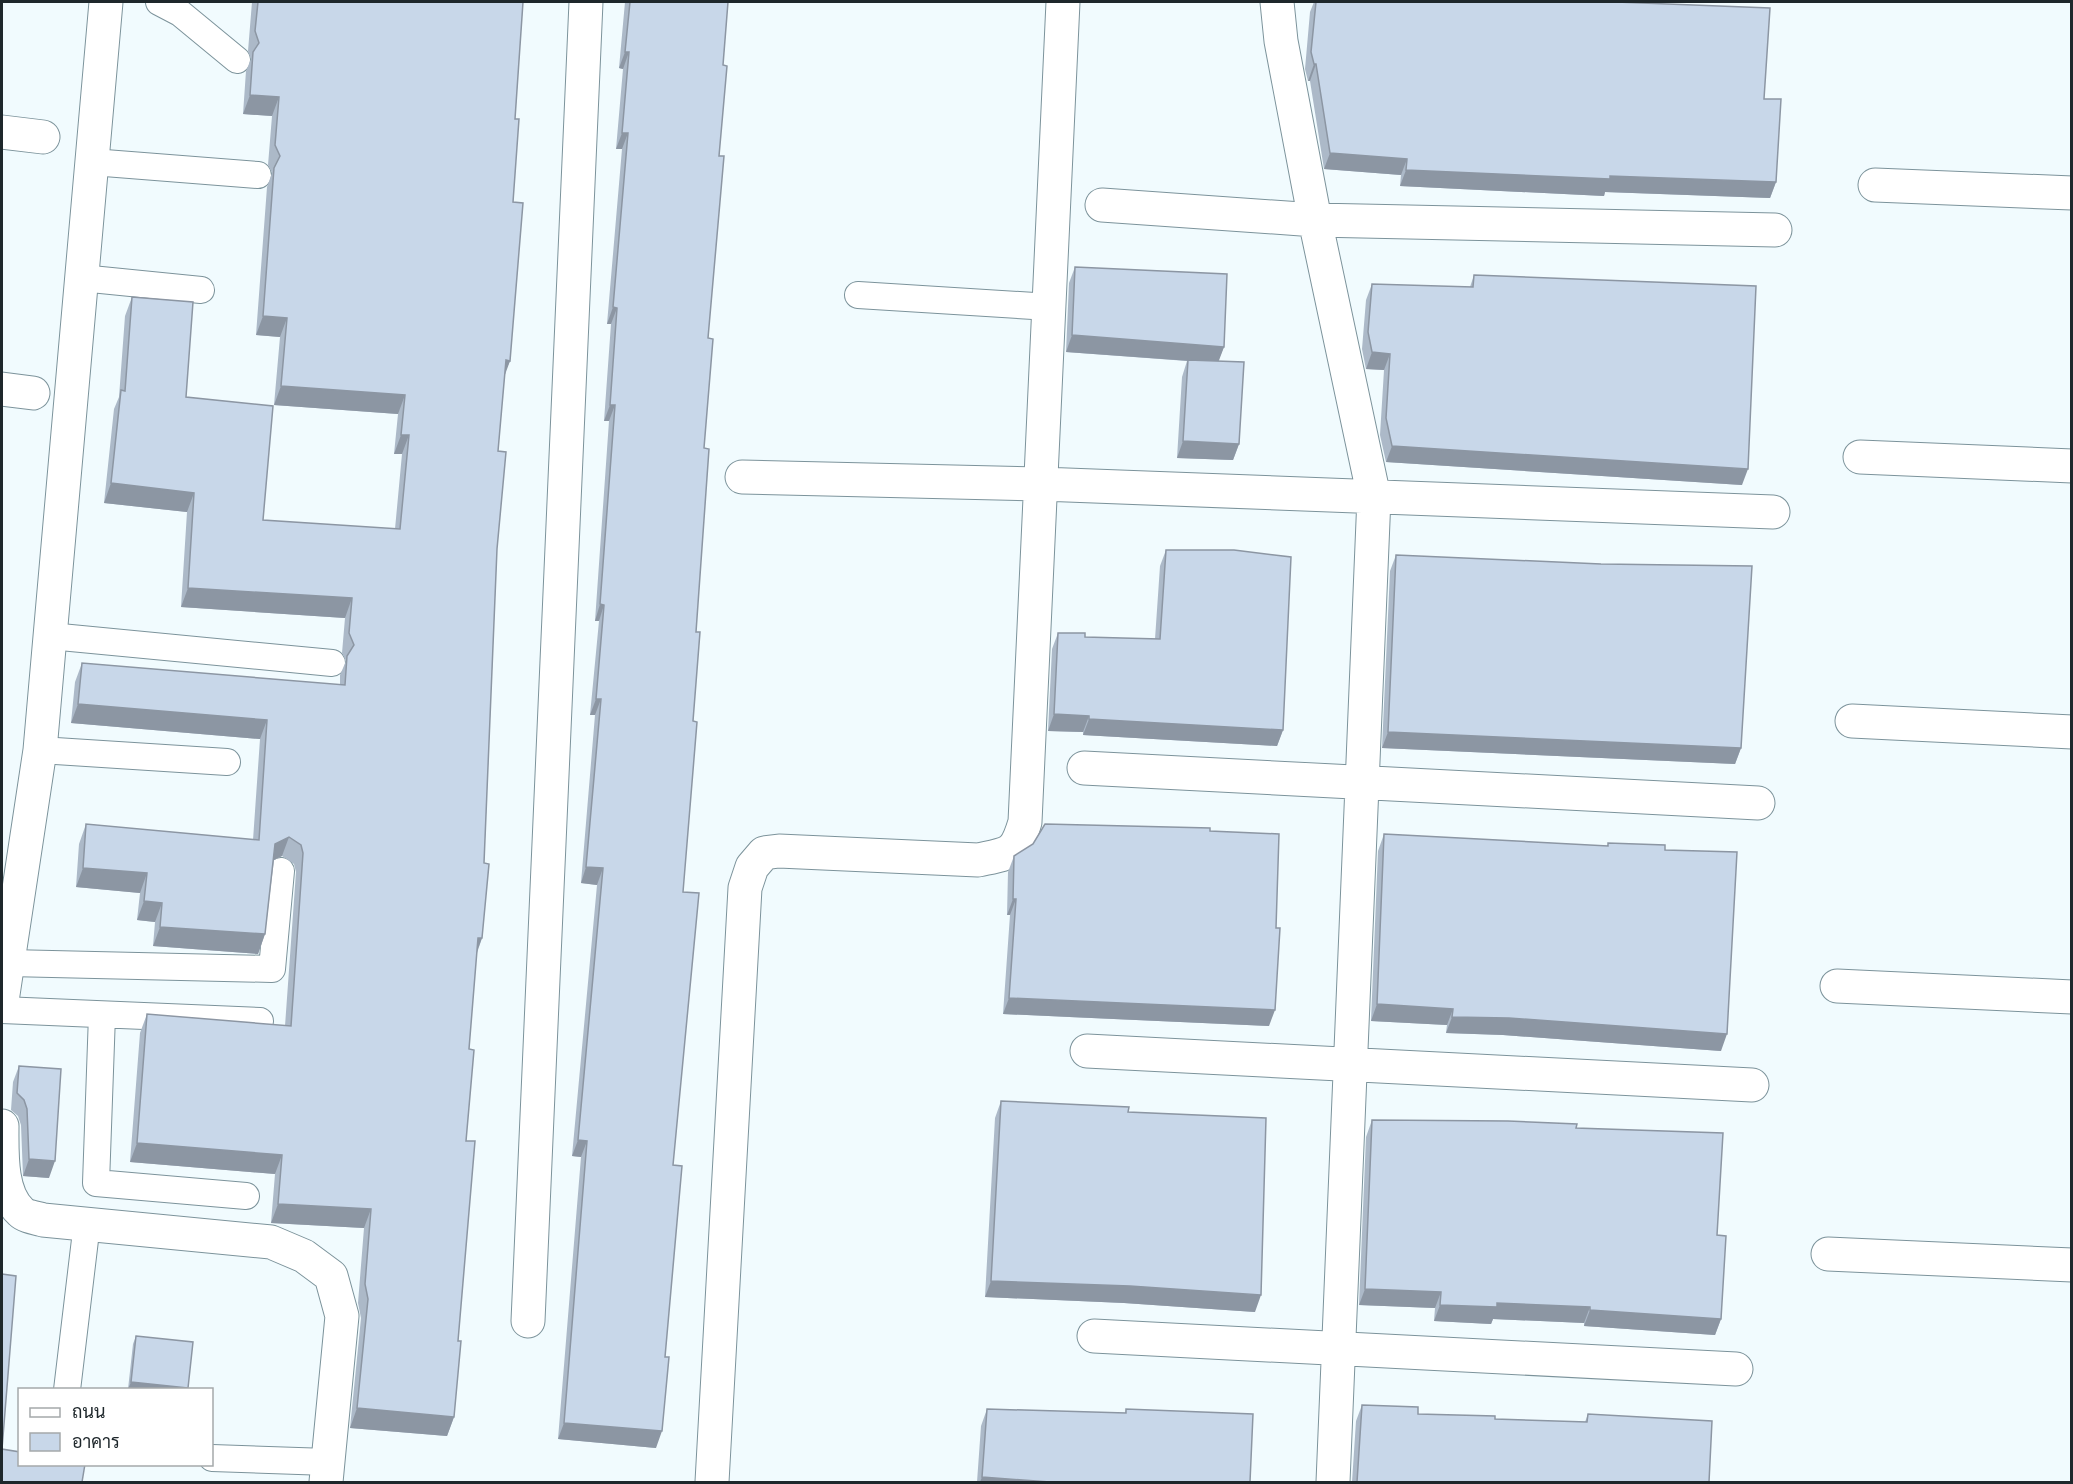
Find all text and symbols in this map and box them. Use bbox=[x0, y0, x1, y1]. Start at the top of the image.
legend bbox=[18, 1388, 213, 1466]
text: ถนน bbox=[72, 1398, 105, 1425]
text: อาคาร bbox=[72, 1428, 120, 1455]

